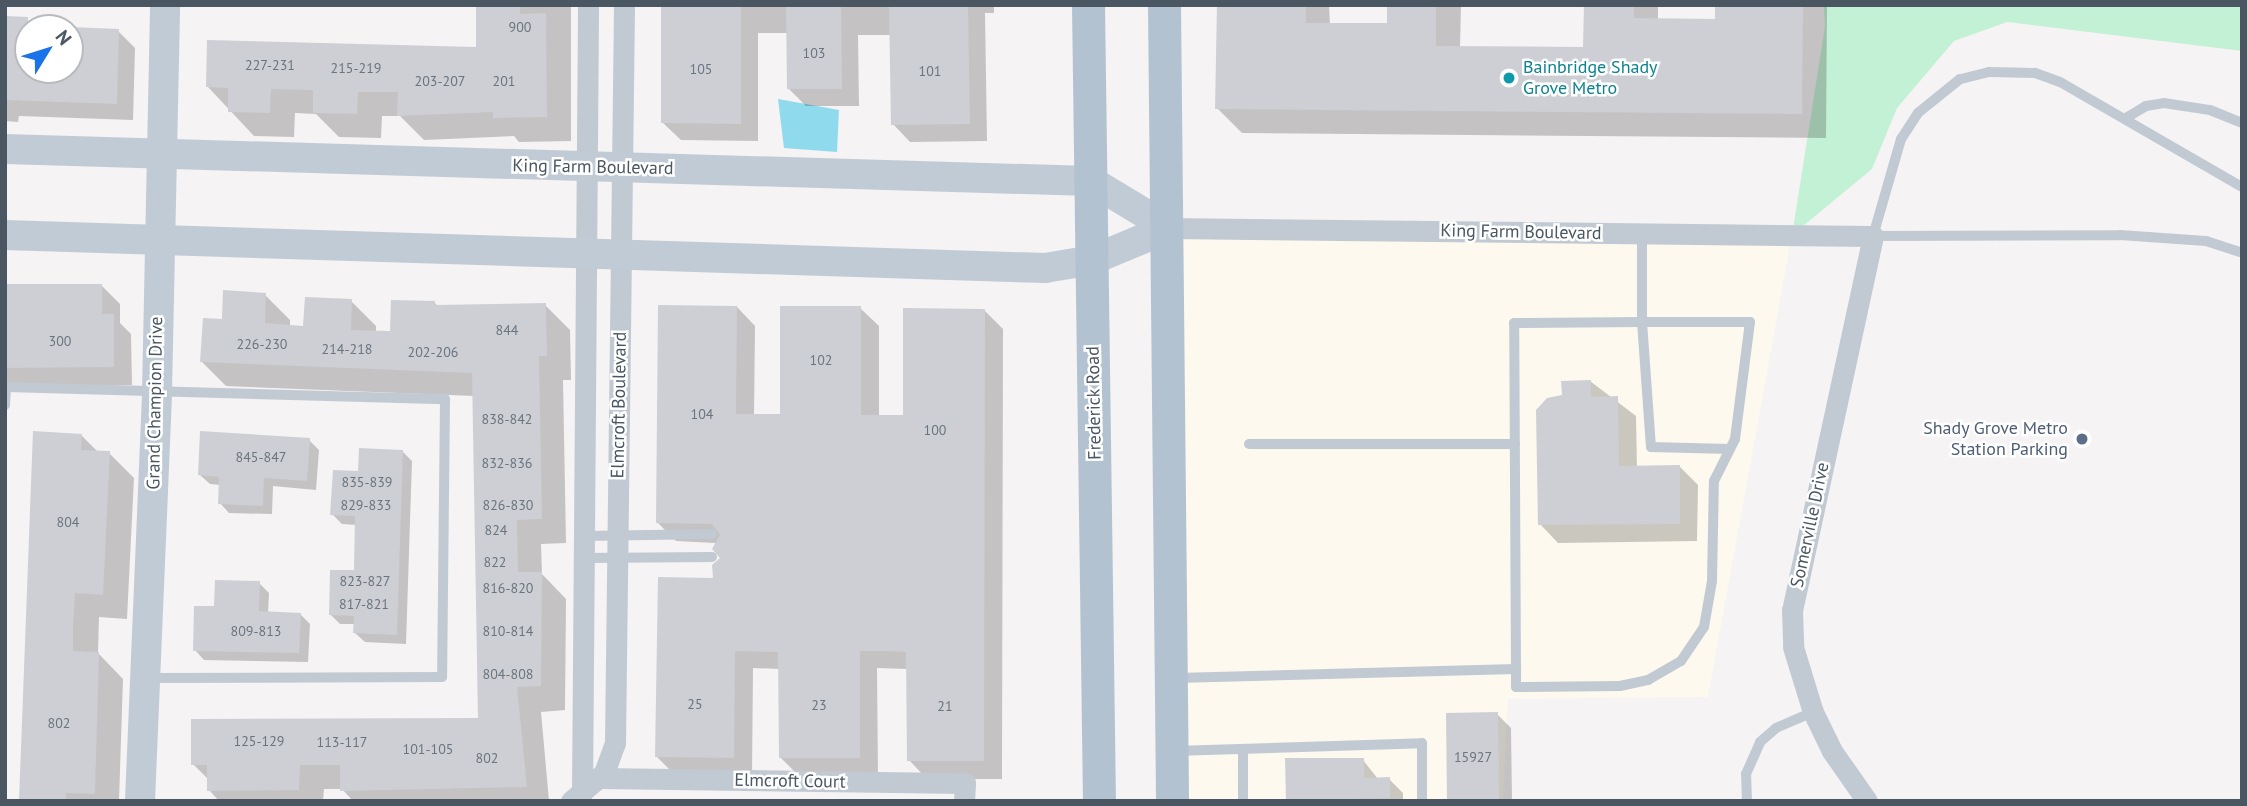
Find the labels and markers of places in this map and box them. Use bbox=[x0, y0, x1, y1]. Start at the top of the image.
place label: Bainbridge Shady Grove Metro bbox=[1523, 57, 1657, 100]
marker: Bainbridge Shady Grove Metro bbox=[1501, 70, 1517, 86]
place label: Shady Grove Metro Station Parking bbox=[1923, 418, 2068, 460]
marker: Shady Grove Metro Station Parking bbox=[2074, 431, 2090, 447]

